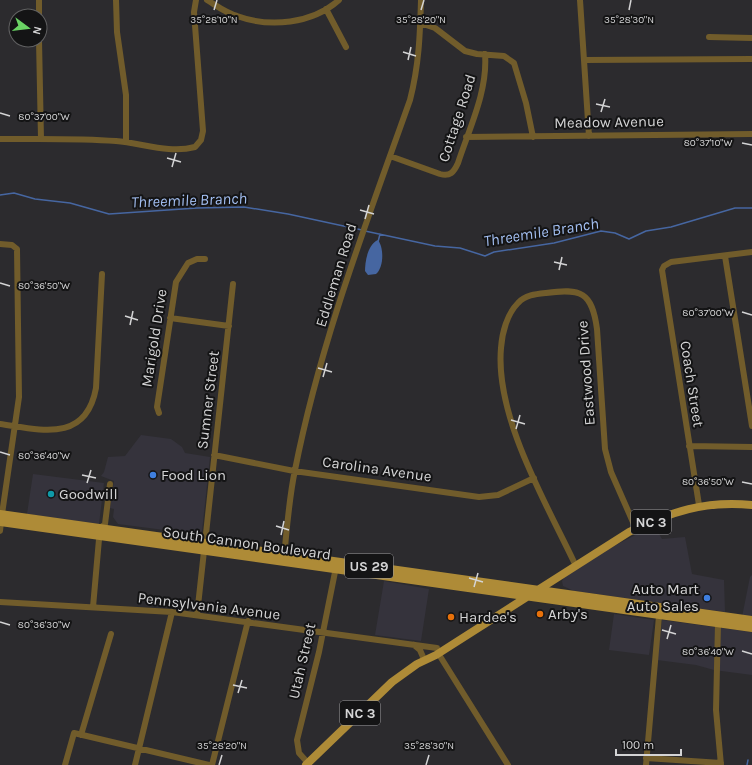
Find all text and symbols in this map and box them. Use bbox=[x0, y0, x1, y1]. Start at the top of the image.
north arrow bbox=[8, 8, 48, 48]
text: 35°28'10"N bbox=[190, 14, 238, 26]
text: 35°28'20"N bbox=[396, 14, 446, 26]
text: 35°28'30"N bbox=[604, 14, 654, 26]
text: N bbox=[30, 25, 44, 36]
street label: Cottage Road bbox=[434, 72, 480, 164]
text: 80°37'00"W bbox=[18, 111, 70, 123]
street label: Meadow Avenue bbox=[554, 112, 664, 132]
text: 80°37'10"W bbox=[684, 137, 732, 149]
water label: Threemile Branch bbox=[131, 188, 247, 212]
water label: Threemile Branch bbox=[482, 214, 600, 250]
street label: Eddleman Road bbox=[312, 221, 360, 329]
text: 80°36'50"W bbox=[18, 280, 70, 292]
street label: Marigold Drive bbox=[137, 288, 171, 388]
text: 80°37'00"W bbox=[682, 307, 734, 319]
street label: Eastwood Drive bbox=[573, 320, 599, 426]
street label: Coach Street bbox=[676, 340, 708, 429]
street label: Sumner Street bbox=[193, 349, 223, 450]
text: 80°36'40"W bbox=[18, 450, 70, 462]
street label: Carolina Avenue bbox=[321, 452, 433, 486]
place label: Food Lion bbox=[161, 466, 226, 484]
marker: Food Lion bbox=[148, 470, 158, 480]
text: 80°36'50"W bbox=[682, 476, 734, 488]
place label: Goodwill bbox=[59, 485, 118, 503]
marker: Goodwill bbox=[46, 489, 56, 499]
road number: NC 3 bbox=[631, 510, 671, 534]
street label: South Cannon Boulevard bbox=[162, 522, 332, 564]
road number: US 29 bbox=[345, 554, 393, 578]
place label: Auto Mart Auto Sales bbox=[627, 580, 699, 615]
street label: Pennsylvania Avenue bbox=[137, 588, 281, 624]
marker: Auto Mart Auto Sales bbox=[702, 593, 712, 603]
place label: Arby's bbox=[548, 605, 588, 623]
place label: Hardee's bbox=[459, 608, 517, 626]
marker: Arby's bbox=[535, 609, 545, 619]
marker: Hardee's bbox=[446, 612, 456, 622]
text: 80°36'30"W bbox=[18, 619, 70, 631]
street label: Utah Street bbox=[285, 621, 320, 701]
text: 80°36'40"W bbox=[682, 646, 734, 658]
road number: NC 3 bbox=[340, 701, 380, 725]
scale bar bbox=[616, 731, 681, 757]
text: 100 m bbox=[622, 738, 654, 752]
text: 35°28'20"N bbox=[197, 740, 247, 752]
text: 35°28'30"N bbox=[404, 740, 454, 752]

